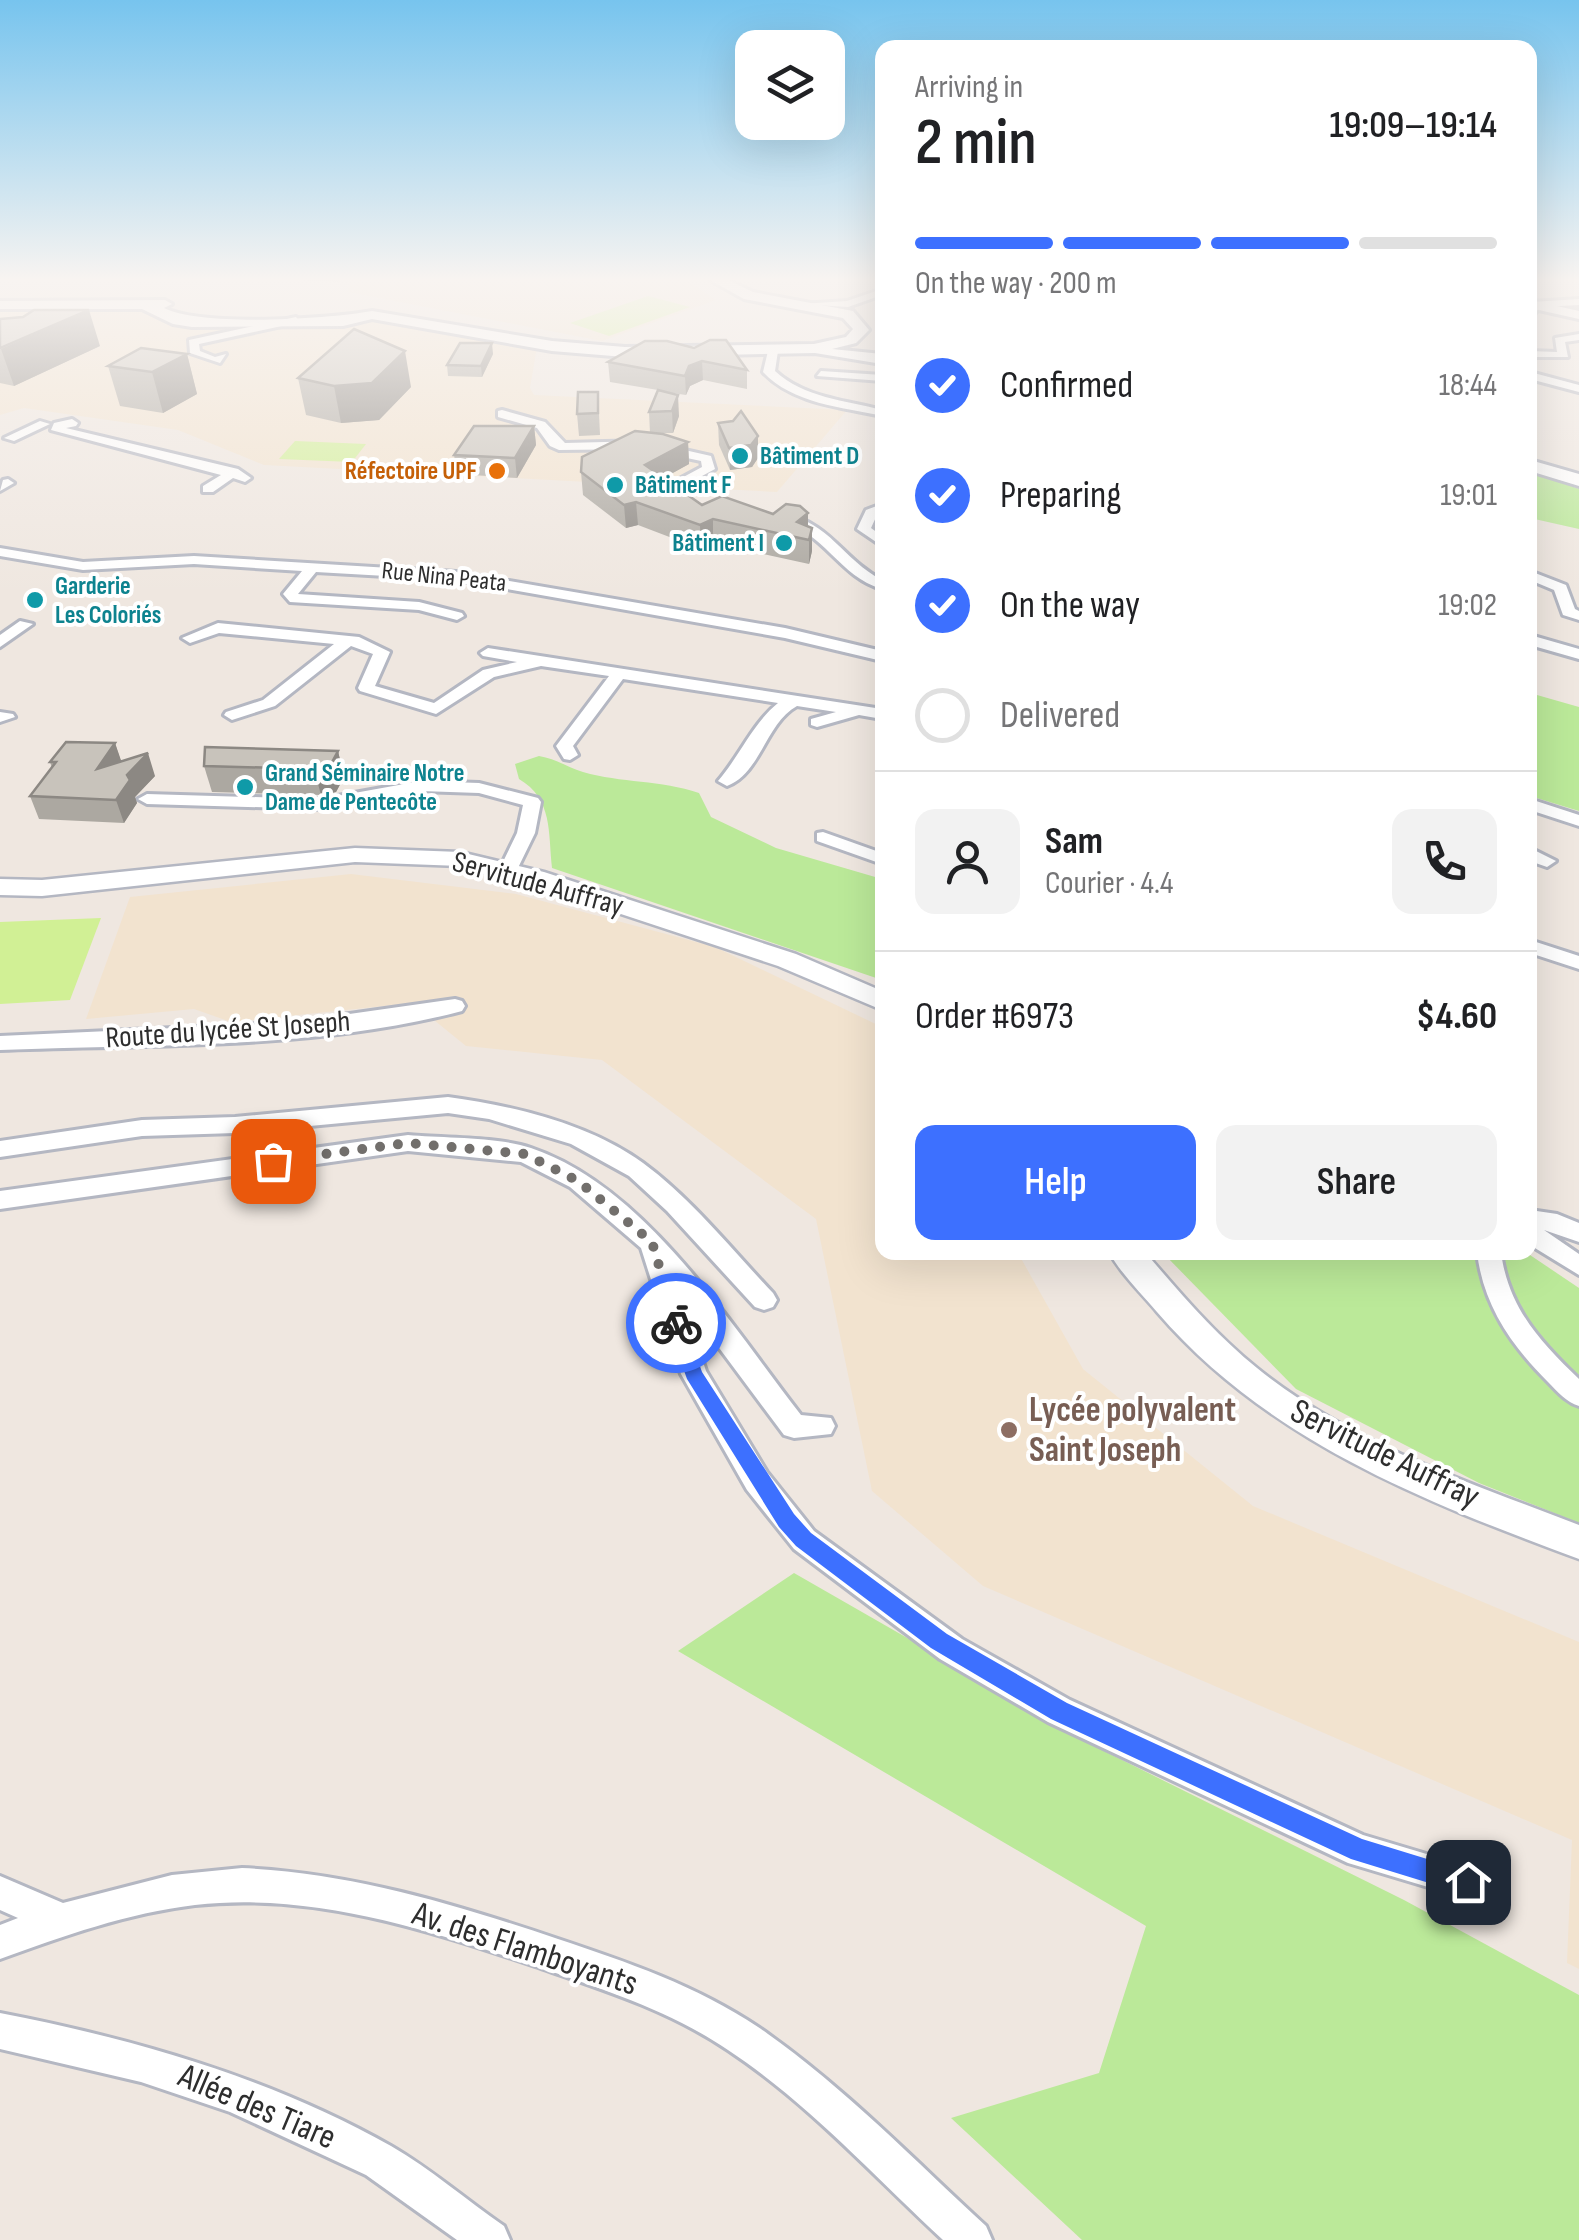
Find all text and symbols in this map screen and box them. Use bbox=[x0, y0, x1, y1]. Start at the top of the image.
map controls bbox=[735, 30, 845, 140]
button: layers bbox=[735, 30, 845, 140]
text: Arriving in bbox=[915, 68, 1023, 107]
text: 19:09–19:14 bbox=[1329, 103, 1497, 148]
text: 2 min bbox=[915, 105, 1037, 183]
text: On the way · 200 m bbox=[915, 264, 1117, 303]
icon: check bbox=[915, 358, 970, 413]
text: Confirmed bbox=[1000, 363, 1133, 408]
text: 18:44 bbox=[1439, 366, 1497, 405]
place label: Bâtiment D bbox=[760, 441, 859, 472]
marker: Bâtiment D bbox=[729, 445, 751, 467]
place label: Réfectoire UPF bbox=[345, 456, 477, 487]
marker: Réfectoire UPF bbox=[486, 460, 508, 482]
icon: check bbox=[915, 468, 970, 523]
place label: Bâtiment F bbox=[635, 470, 732, 501]
text: Preparing bbox=[1000, 473, 1121, 518]
marker: Bâtiment F bbox=[604, 474, 626, 496]
text: 19:01 bbox=[1440, 476, 1497, 515]
place label: Bâtiment I bbox=[672, 528, 764, 559]
marker: Bâtiment I bbox=[773, 532, 795, 554]
street label: Rue Nina Peata bbox=[380, 555, 508, 599]
place label: Garderie Les Coloriés bbox=[55, 571, 161, 631]
icon: check bbox=[915, 578, 970, 633]
text: On the way bbox=[1000, 583, 1140, 628]
text: 19:02 bbox=[1438, 586, 1497, 625]
marker: Garderie Les Coloriés bbox=[24, 589, 46, 611]
text: Delivered bbox=[1000, 693, 1120, 738]
place label: Grand Séminaire Notre Dame de Pentecôte bbox=[265, 758, 464, 818]
marker: Grand Séminaire Notre Dame de Pentecôte bbox=[234, 776, 256, 798]
button: person bbox=[915, 809, 1020, 914]
button: phone bbox=[1392, 809, 1497, 914]
text: Sam bbox=[1045, 819, 1103, 864]
street label: Servitude Auffray bbox=[449, 844, 628, 924]
text: Courier · 4.4 bbox=[1045, 864, 1173, 903]
text: Order #6973 bbox=[915, 994, 1074, 1039]
text: $4.60 bbox=[1416, 994, 1497, 1039]
street label: Route du lycée St Joseph bbox=[104, 1003, 352, 1057]
pin bbox=[231, 1119, 316, 1204]
button: Help bbox=[915, 1125, 1196, 1240]
button: Share bbox=[1216, 1125, 1497, 1240]
icon: bag bbox=[246, 1134, 301, 1189]
courier bbox=[626, 1273, 726, 1373]
icon: bike bbox=[649, 1296, 704, 1351]
place label: Lycée polyvalent Saint Joseph bbox=[1029, 1389, 1236, 1472]
street label: Servitude Auffray bbox=[1283, 1390, 1487, 1518]
marker: Lycée polyvalent Saint Joseph bbox=[998, 1419, 1020, 1441]
pin bbox=[1426, 1840, 1511, 1925]
icon: home bbox=[1441, 1855, 1496, 1910]
street label: Av. des Flamboyants bbox=[406, 1892, 643, 2006]
street label: Allée des Tiare bbox=[171, 2054, 342, 2159]

